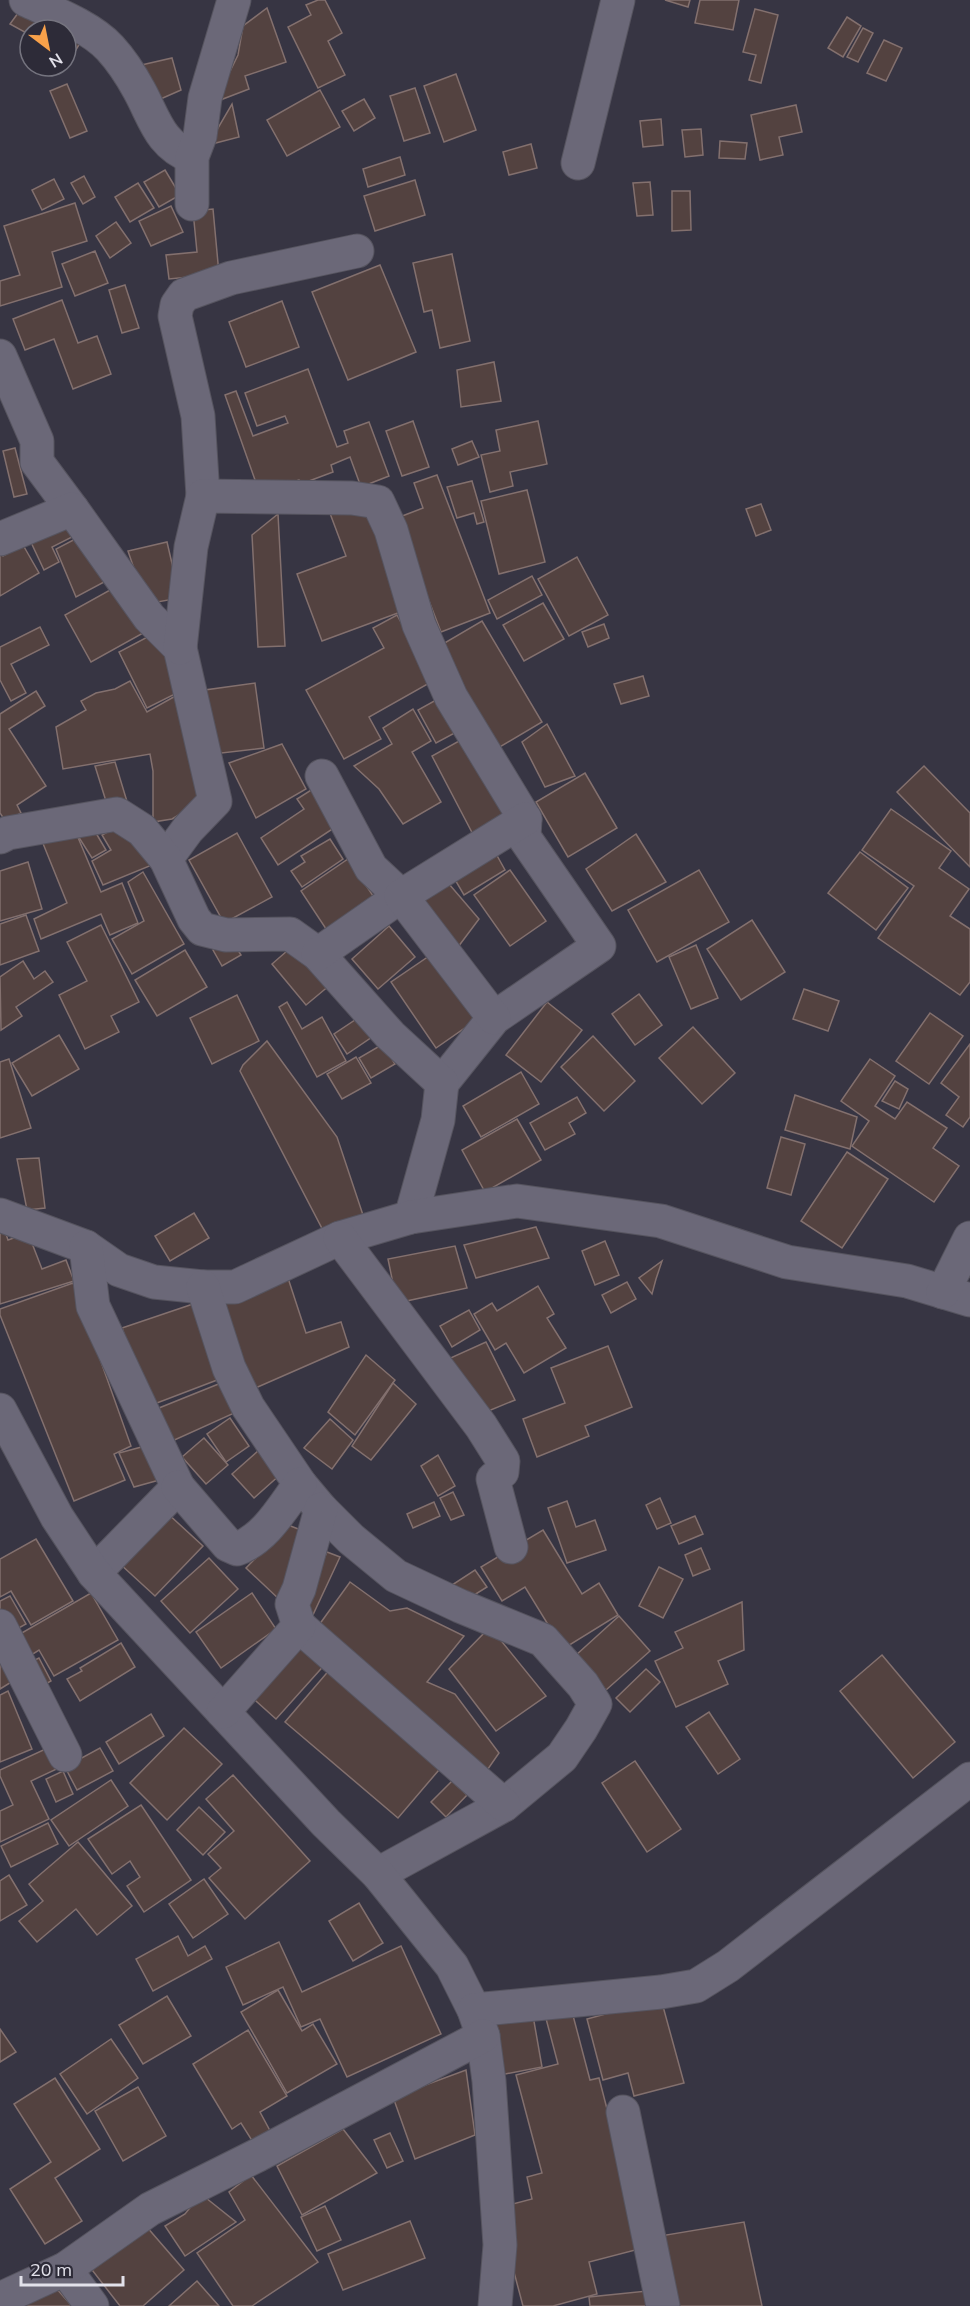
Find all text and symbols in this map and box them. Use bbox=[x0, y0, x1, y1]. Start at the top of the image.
north arrow bbox=[18, 18, 78, 78]
text: N bbox=[46, 49, 66, 72]
scale bar bbox=[21, 2249, 123, 2287]
text: 20 m bbox=[30, 2258, 72, 2281]

